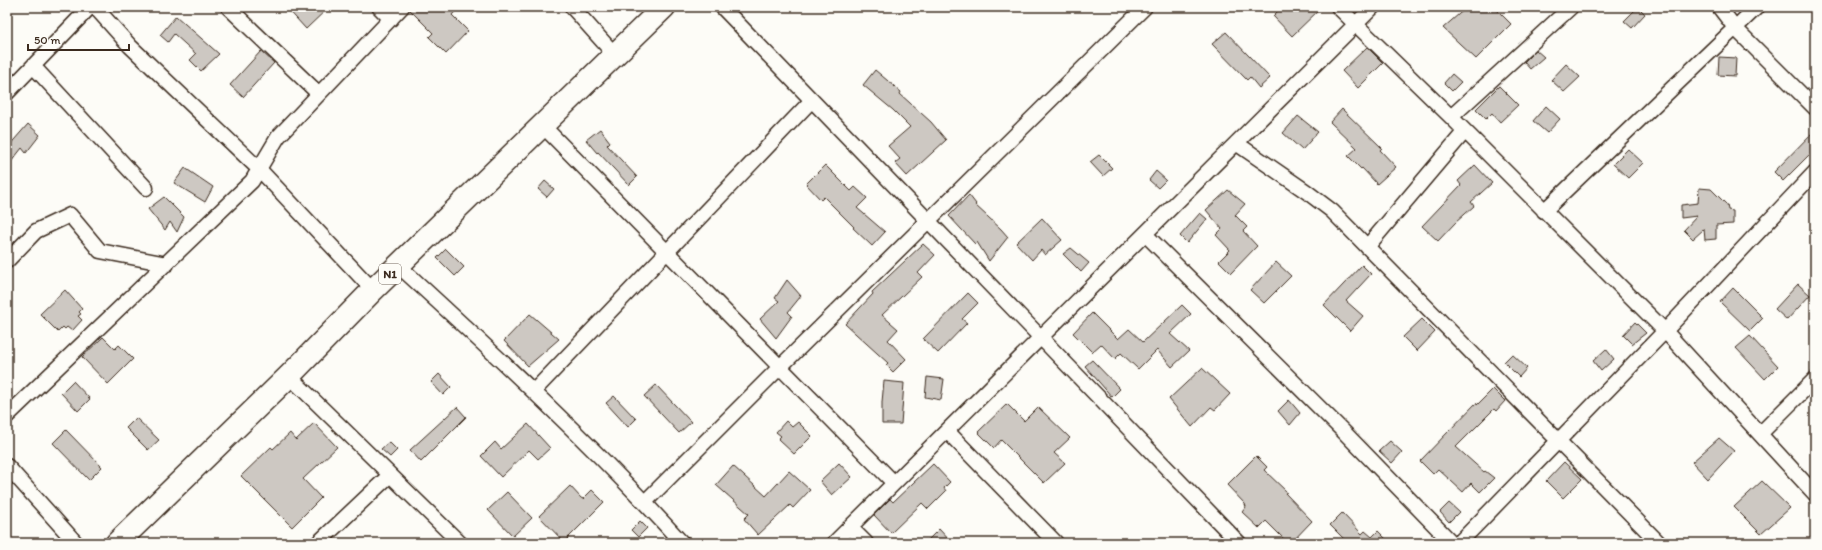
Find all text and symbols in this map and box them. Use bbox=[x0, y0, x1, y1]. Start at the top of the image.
scale bar bbox=[28, 26, 129, 52]
text: 50 m bbox=[34, 33, 60, 47]
road number: N1 bbox=[379, 264, 401, 284]

